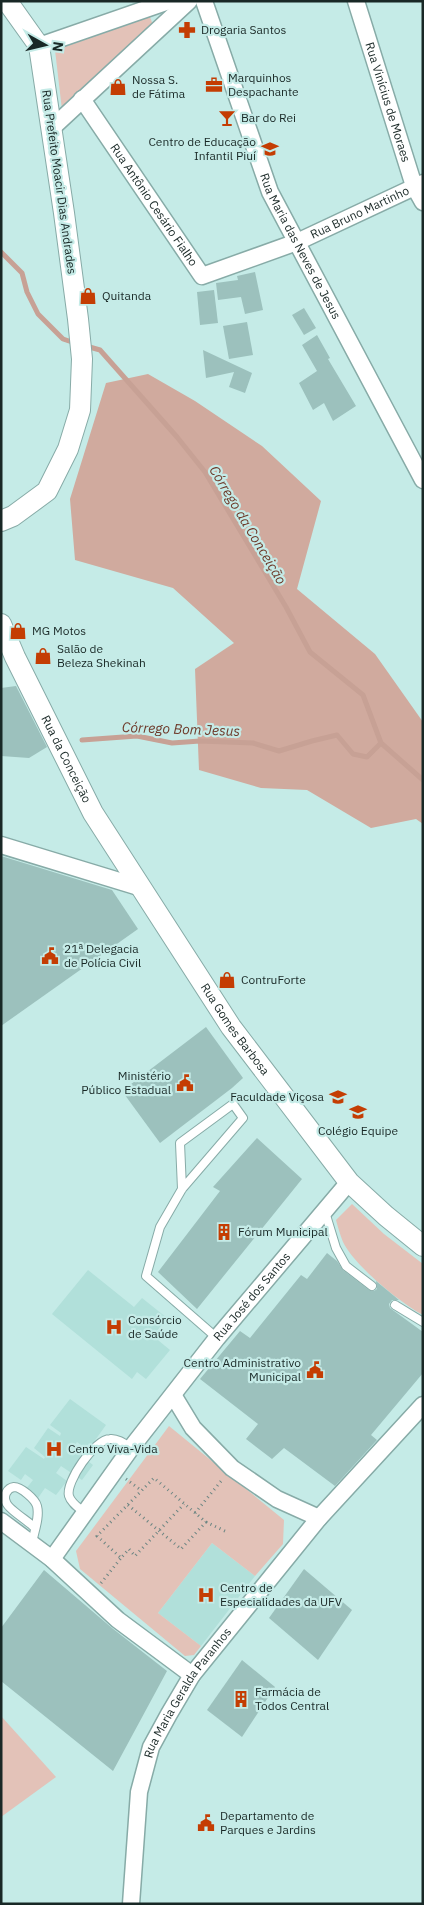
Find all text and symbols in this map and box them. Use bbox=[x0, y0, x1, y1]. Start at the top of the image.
north arrow bbox=[20, 20, 70, 70]
pharmacy icon: Drogaria Santos bbox=[177, 20, 197, 40]
place label: Drogaria Santos bbox=[201, 22, 287, 37]
street label: Rua Vinícius de Moraes bbox=[362, 40, 414, 164]
text: N bbox=[48, 41, 67, 53]
place label: Marquinhos Despachante bbox=[228, 70, 299, 99]
place label: Nossa S. de Fátima bbox=[132, 72, 186, 101]
office icon: Marquinhos Despachante bbox=[204, 75, 224, 95]
shop icon: Nossa S. de Fátima bbox=[108, 77, 128, 97]
street label: Rua Prefeito Moacir Dias Andrades bbox=[39, 89, 80, 275]
bar icon: Bar do Rei bbox=[217, 108, 237, 128]
place label: Bar do Rei bbox=[241, 110, 296, 125]
place label: Centro de Educação Infantil Piuí bbox=[148, 134, 256, 163]
school or university icon: Centro de Educação Infantil Piuí bbox=[260, 139, 280, 159]
street label: Rua Antônio Cesário Fialho bbox=[107, 140, 201, 269]
street label: Rua Maria das Neves de Jesus bbox=[257, 171, 344, 322]
street label: Rua Bruno Martinho bbox=[308, 182, 412, 242]
shop icon: Quitanda bbox=[78, 286, 98, 306]
place label: Quitanda bbox=[102, 288, 152, 303]
water label: Córrego da Conceição bbox=[205, 462, 291, 588]
shop icon: MG Motos bbox=[8, 621, 28, 641]
place label: MG Motos bbox=[32, 623, 86, 638]
place label: Salão de Beleza Shekinah bbox=[57, 641, 146, 670]
shop icon: Salão de Beleza Shekinah bbox=[33, 646, 53, 666]
street label: Rua da Conceição bbox=[38, 713, 95, 805]
water label: Córrego Bom Jesus bbox=[122, 718, 241, 740]
place label: 21ª Delegacia de Polícia Civil bbox=[64, 941, 141, 970]
public building icon: 21ª Delegacia de Polícia Civil bbox=[40, 946, 60, 966]
shop icon: ContruForte bbox=[217, 970, 237, 990]
place label: ContruForte bbox=[241, 972, 306, 987]
street label: Rua Gomes Barbosa bbox=[198, 980, 273, 1078]
place label: Ministério Público Estadual bbox=[81, 1068, 171, 1097]
public building icon: Ministério Público Estadual bbox=[175, 1073, 195, 1093]
school or university icon: Faculdade Viçosa bbox=[328, 1087, 348, 1107]
place label: Faculdade Viçosa bbox=[230, 1089, 325, 1104]
school or university icon: Colégio Equipe bbox=[348, 1102, 368, 1122]
place label: Colégio Equipe bbox=[318, 1123, 398, 1138]
building icon: Fórum Municipal bbox=[214, 1222, 234, 1242]
place label: Fórum Municipal bbox=[238, 1224, 328, 1239]
street label: Rua José dos Santos bbox=[210, 1249, 293, 1344]
place label: Consórcio de Saúde bbox=[128, 1312, 182, 1341]
hospital icon: Consórcio de Saúde bbox=[104, 1317, 124, 1337]
place label: Centro Administrativo Municipal bbox=[184, 1355, 301, 1384]
public building icon: Centro Administrativo Municipal bbox=[305, 1360, 325, 1380]
hospital icon: Centro Viva-Vida bbox=[44, 1439, 64, 1459]
place label: Centro Viva-Vida bbox=[68, 1441, 158, 1456]
place label: Centro de Especialidades da UFV bbox=[220, 1580, 343, 1609]
hospital icon: Centro de Especialidades da UFV bbox=[196, 1585, 216, 1605]
street label: Rua Maria Geralda Paranhos bbox=[140, 1624, 234, 1760]
place label: Farmácia de Todos Central bbox=[255, 1684, 329, 1713]
building icon: Farmácia de Todos Central bbox=[231, 1689, 251, 1709]
place label: Departamento de Parques e Jardins bbox=[220, 1808, 316, 1837]
public building icon: Departamento de Parques e Jardins bbox=[196, 1813, 216, 1833]

